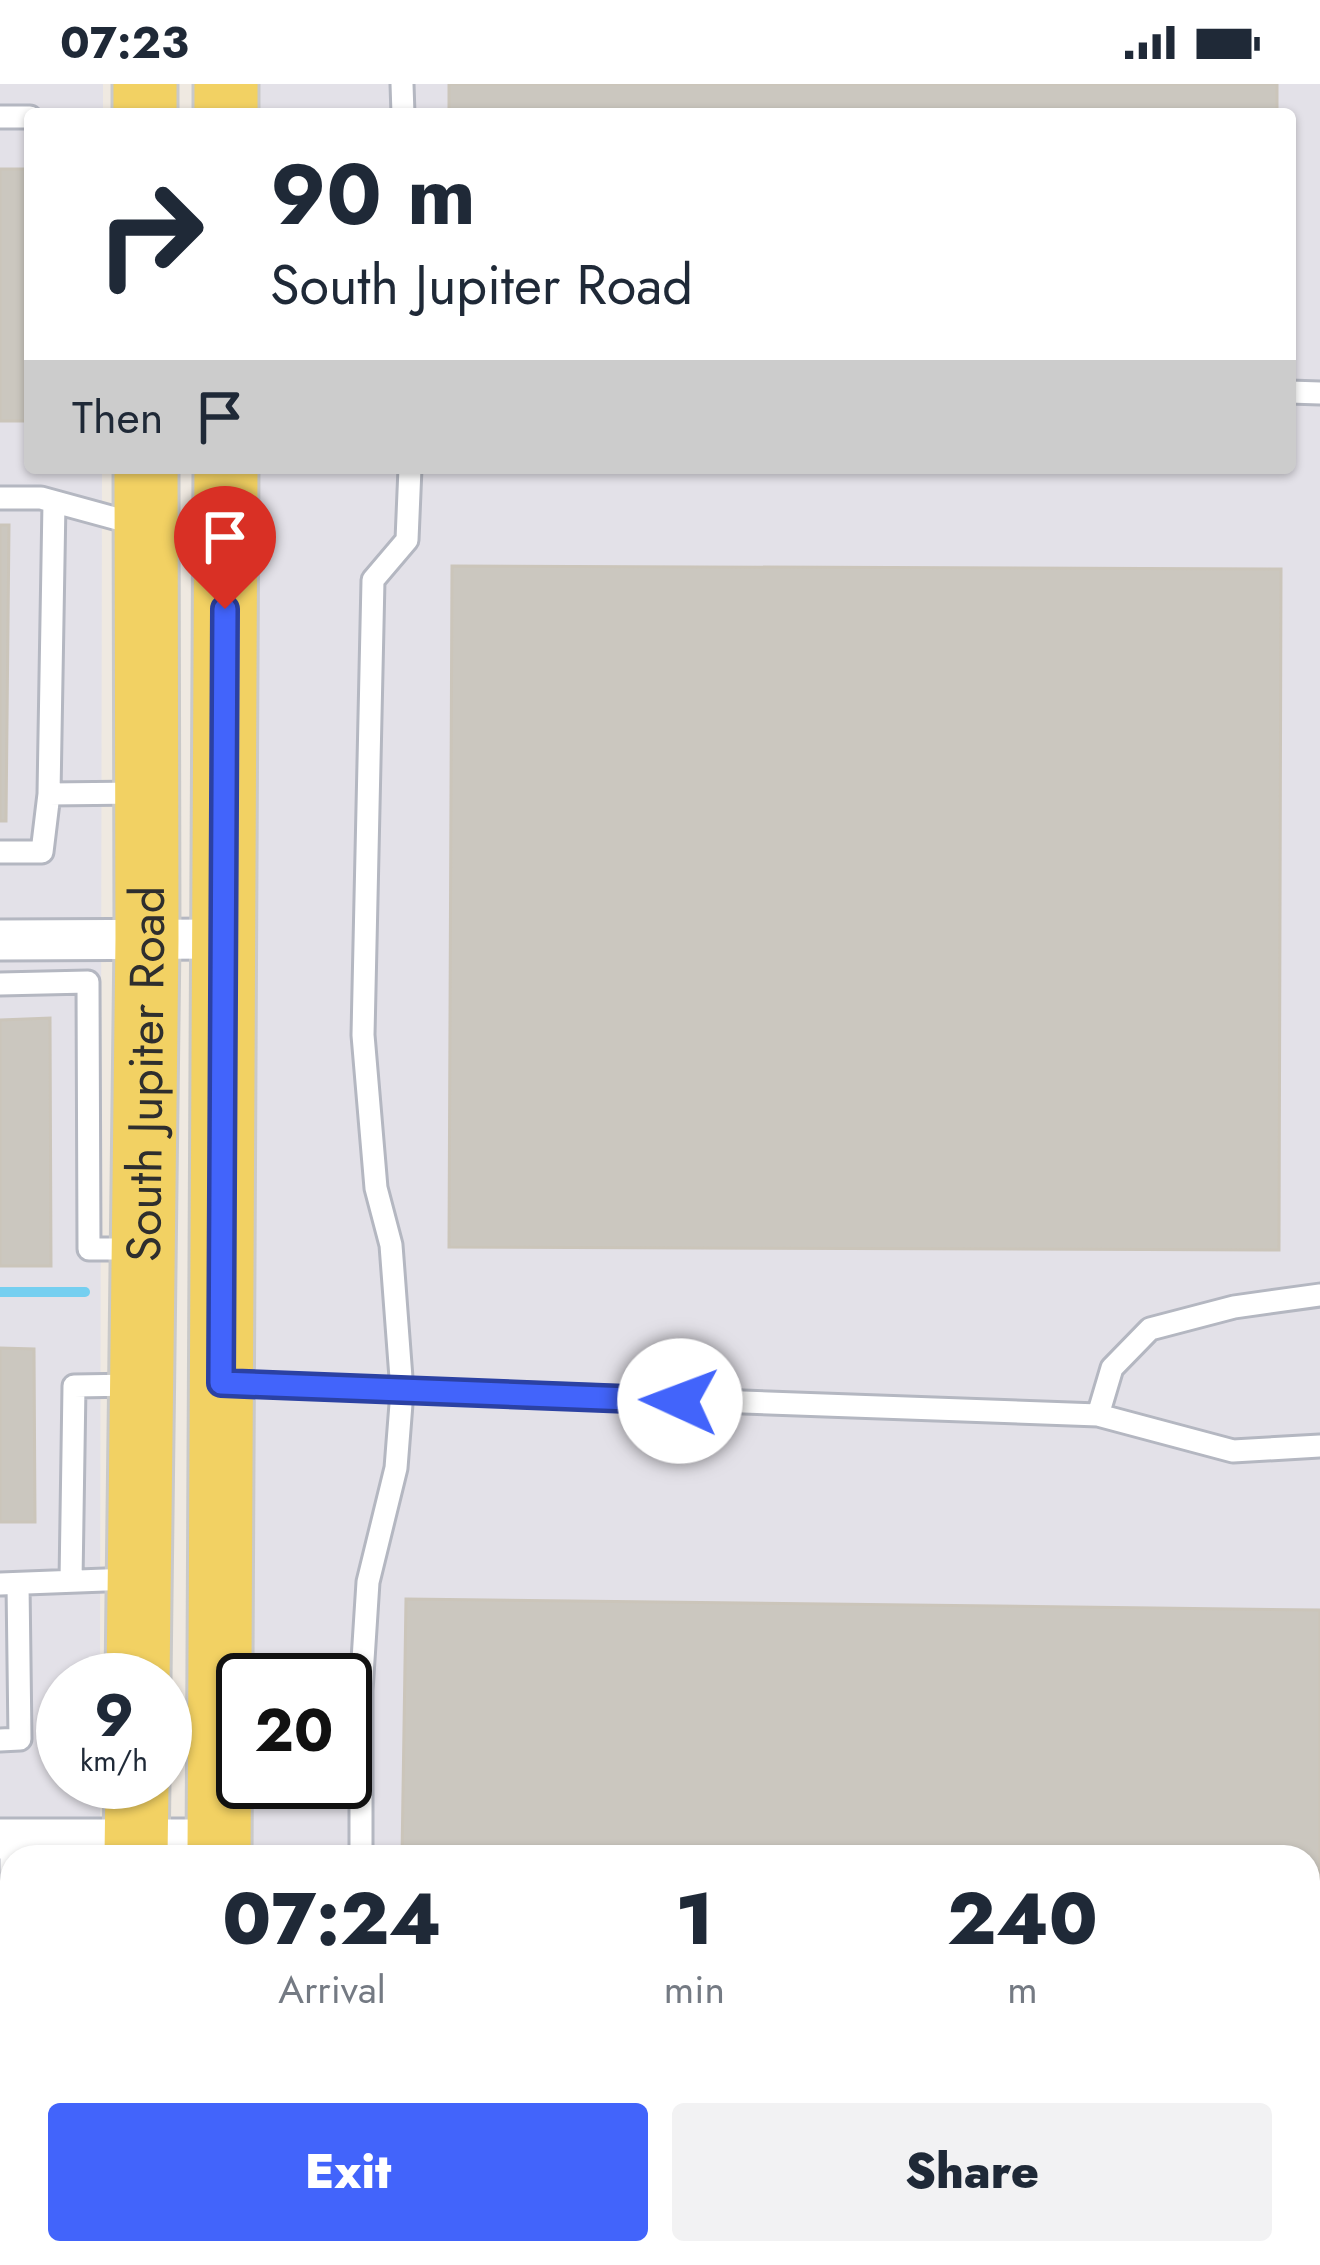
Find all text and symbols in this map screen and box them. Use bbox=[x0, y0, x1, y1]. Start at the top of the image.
text: 07:23 bbox=[60, 10, 189, 75]
text: 90 m bbox=[270, 134, 476, 256]
icon: right bbox=[72, 156, 228, 312]
text: South Jupiter Road bbox=[270, 246, 693, 324]
icon: arrive bbox=[187, 384, 253, 450]
text: Then bbox=[72, 385, 163, 450]
pin bbox=[174, 486, 276, 609]
icon: arrive bbox=[192, 504, 258, 570]
street label: South Jupiter Road bbox=[109, 886, 182, 1263]
position arrow bbox=[617, 1338, 743, 1464]
speed limit sign: 20 bbox=[216, 1653, 372, 1809]
text: 9 bbox=[94, 1672, 134, 1759]
text: km/h bbox=[80, 1739, 148, 1782]
text: 07:24 bbox=[222, 1867, 442, 1971]
text: 1 bbox=[675, 1867, 713, 1971]
text: 240 bbox=[947, 1867, 1098, 1971]
text: Arrival bbox=[278, 1961, 386, 2018]
text: min bbox=[664, 1961, 725, 2018]
text: m bbox=[1007, 1961, 1038, 2018]
button: Exit bbox=[48, 2103, 648, 2241]
button: Share bbox=[672, 2103, 1272, 2241]

